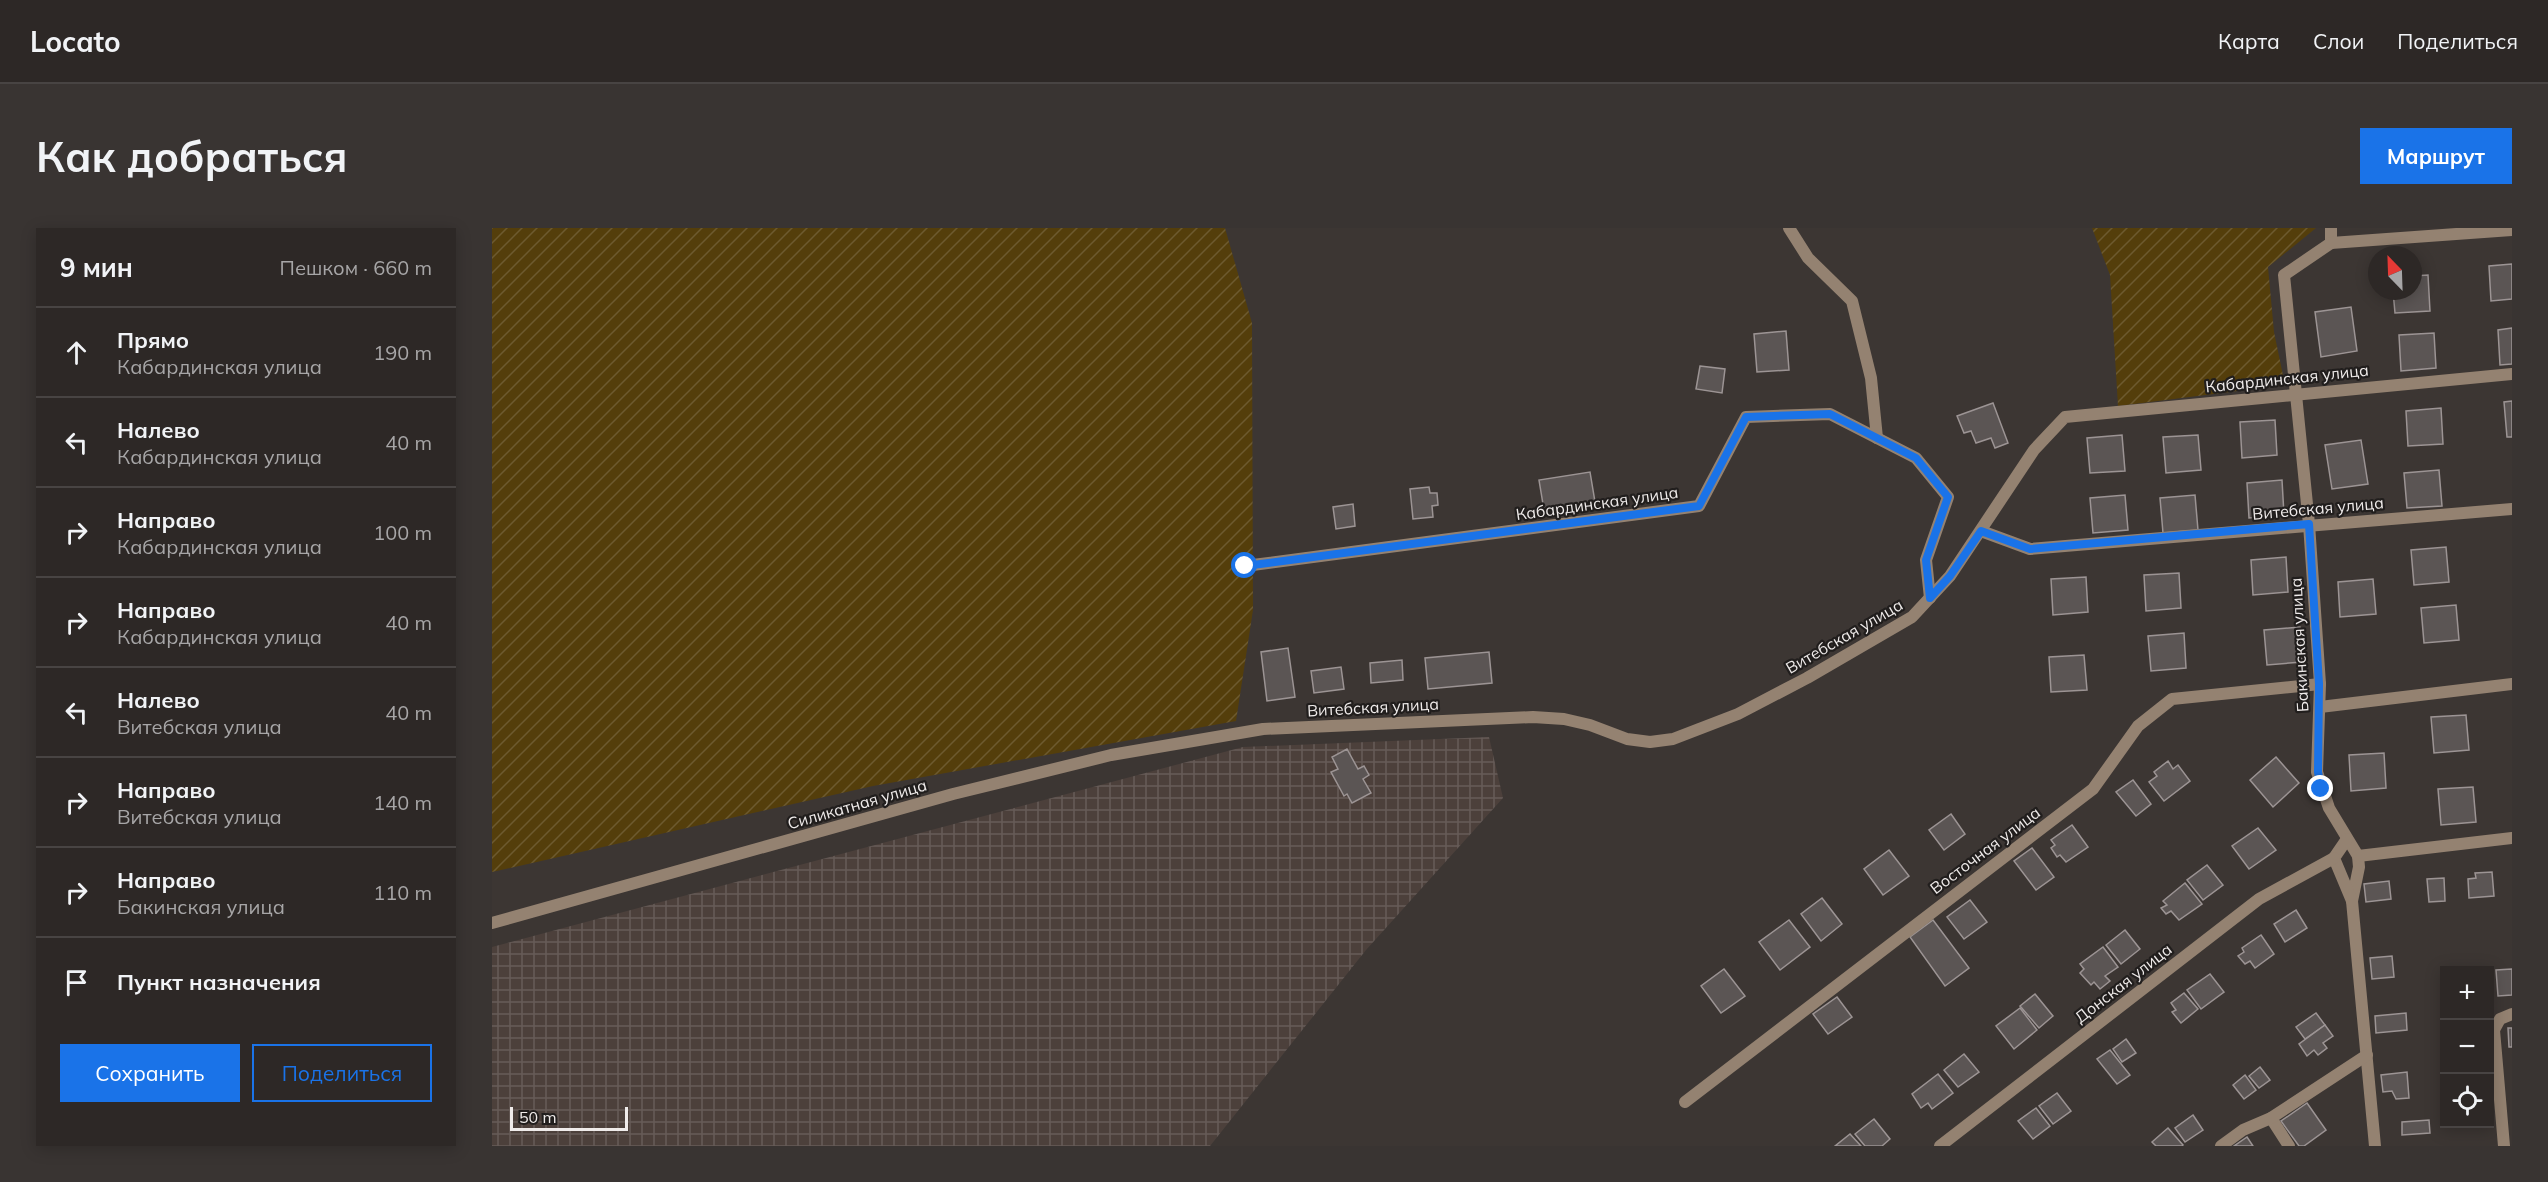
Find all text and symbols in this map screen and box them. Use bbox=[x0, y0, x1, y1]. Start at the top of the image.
text: Locato bbox=[30, 24, 121, 59]
text: Карта bbox=[2218, 28, 2280, 54]
text: Слои bbox=[2313, 28, 2364, 54]
text: Поделиться bbox=[2397, 28, 2518, 54]
button: Маршрут bbox=[2360, 128, 2512, 184]
text: Как добраться bbox=[36, 130, 348, 183]
north arrow bbox=[2368, 246, 2422, 300]
text: 9 мин bbox=[60, 251, 133, 284]
text: Пешком · 660 m bbox=[280, 255, 432, 280]
text: Прямо bbox=[117, 326, 189, 354]
icon: ahead bbox=[60, 336, 93, 369]
text: 190 m bbox=[373, 340, 432, 365]
text: Кабардинская улица bbox=[117, 354, 322, 379]
street label: Кабардинская улица bbox=[2204, 359, 2370, 397]
text: Налево bbox=[117, 416, 200, 444]
icon: left bbox=[60, 426, 93, 459]
text: 40 m bbox=[385, 430, 432, 455]
text: Кабардинская улица bbox=[117, 444, 322, 469]
street label: Кабардинская улица bbox=[1514, 482, 1680, 524]
street label: Витебская улица bbox=[2251, 492, 2385, 524]
text: Направо bbox=[117, 506, 215, 534]
icon: right bbox=[60, 516, 93, 549]
text: 100 m bbox=[373, 520, 432, 545]
text: Кабардинская улица bbox=[117, 534, 322, 559]
route start bbox=[1231, 552, 1257, 578]
street label: Бакинская улица bbox=[2285, 577, 2313, 713]
street label: Витебская улица bbox=[1782, 594, 1906, 678]
text: Направо bbox=[117, 596, 215, 624]
icon: right bbox=[60, 606, 93, 639]
text: 40 m bbox=[385, 610, 432, 635]
text: Кабардинская улица bbox=[117, 624, 322, 649]
text: Налево bbox=[117, 686, 200, 714]
street label: Витебская улица bbox=[1307, 694, 1439, 720]
icon: left bbox=[60, 696, 93, 729]
text: 40 m bbox=[385, 700, 432, 725]
text: Витебская улица bbox=[117, 714, 282, 739]
street label: Силикатная улица bbox=[785, 775, 929, 833]
route end bbox=[2307, 775, 2333, 801]
text: Направо bbox=[117, 776, 215, 804]
icon: right bbox=[60, 786, 93, 819]
text: 140 m bbox=[373, 790, 432, 815]
street label: Восточная улица bbox=[1926, 802, 2044, 898]
text: Витебская улица bbox=[117, 804, 282, 829]
text: Направо bbox=[117, 866, 215, 894]
icon: right bbox=[60, 876, 93, 909]
text: 110 m bbox=[373, 880, 432, 905]
text: Бакинская улица bbox=[117, 894, 285, 919]
street label: Донская улица bbox=[2070, 939, 2176, 1027]
icon: arrive bbox=[60, 966, 93, 999]
map controls bbox=[2440, 966, 2494, 1128]
button: + bbox=[2440, 966, 2494, 1020]
text: Пункт назначения bbox=[117, 968, 321, 996]
button: − bbox=[2440, 1020, 2494, 1074]
button: Сохранить bbox=[60, 1044, 240, 1102]
button: Поделиться bbox=[252, 1044, 432, 1102]
button: locate bbox=[2440, 1074, 2494, 1128]
scale bar bbox=[510, 1104, 628, 1132]
text: 50 m bbox=[519, 1107, 556, 1127]

